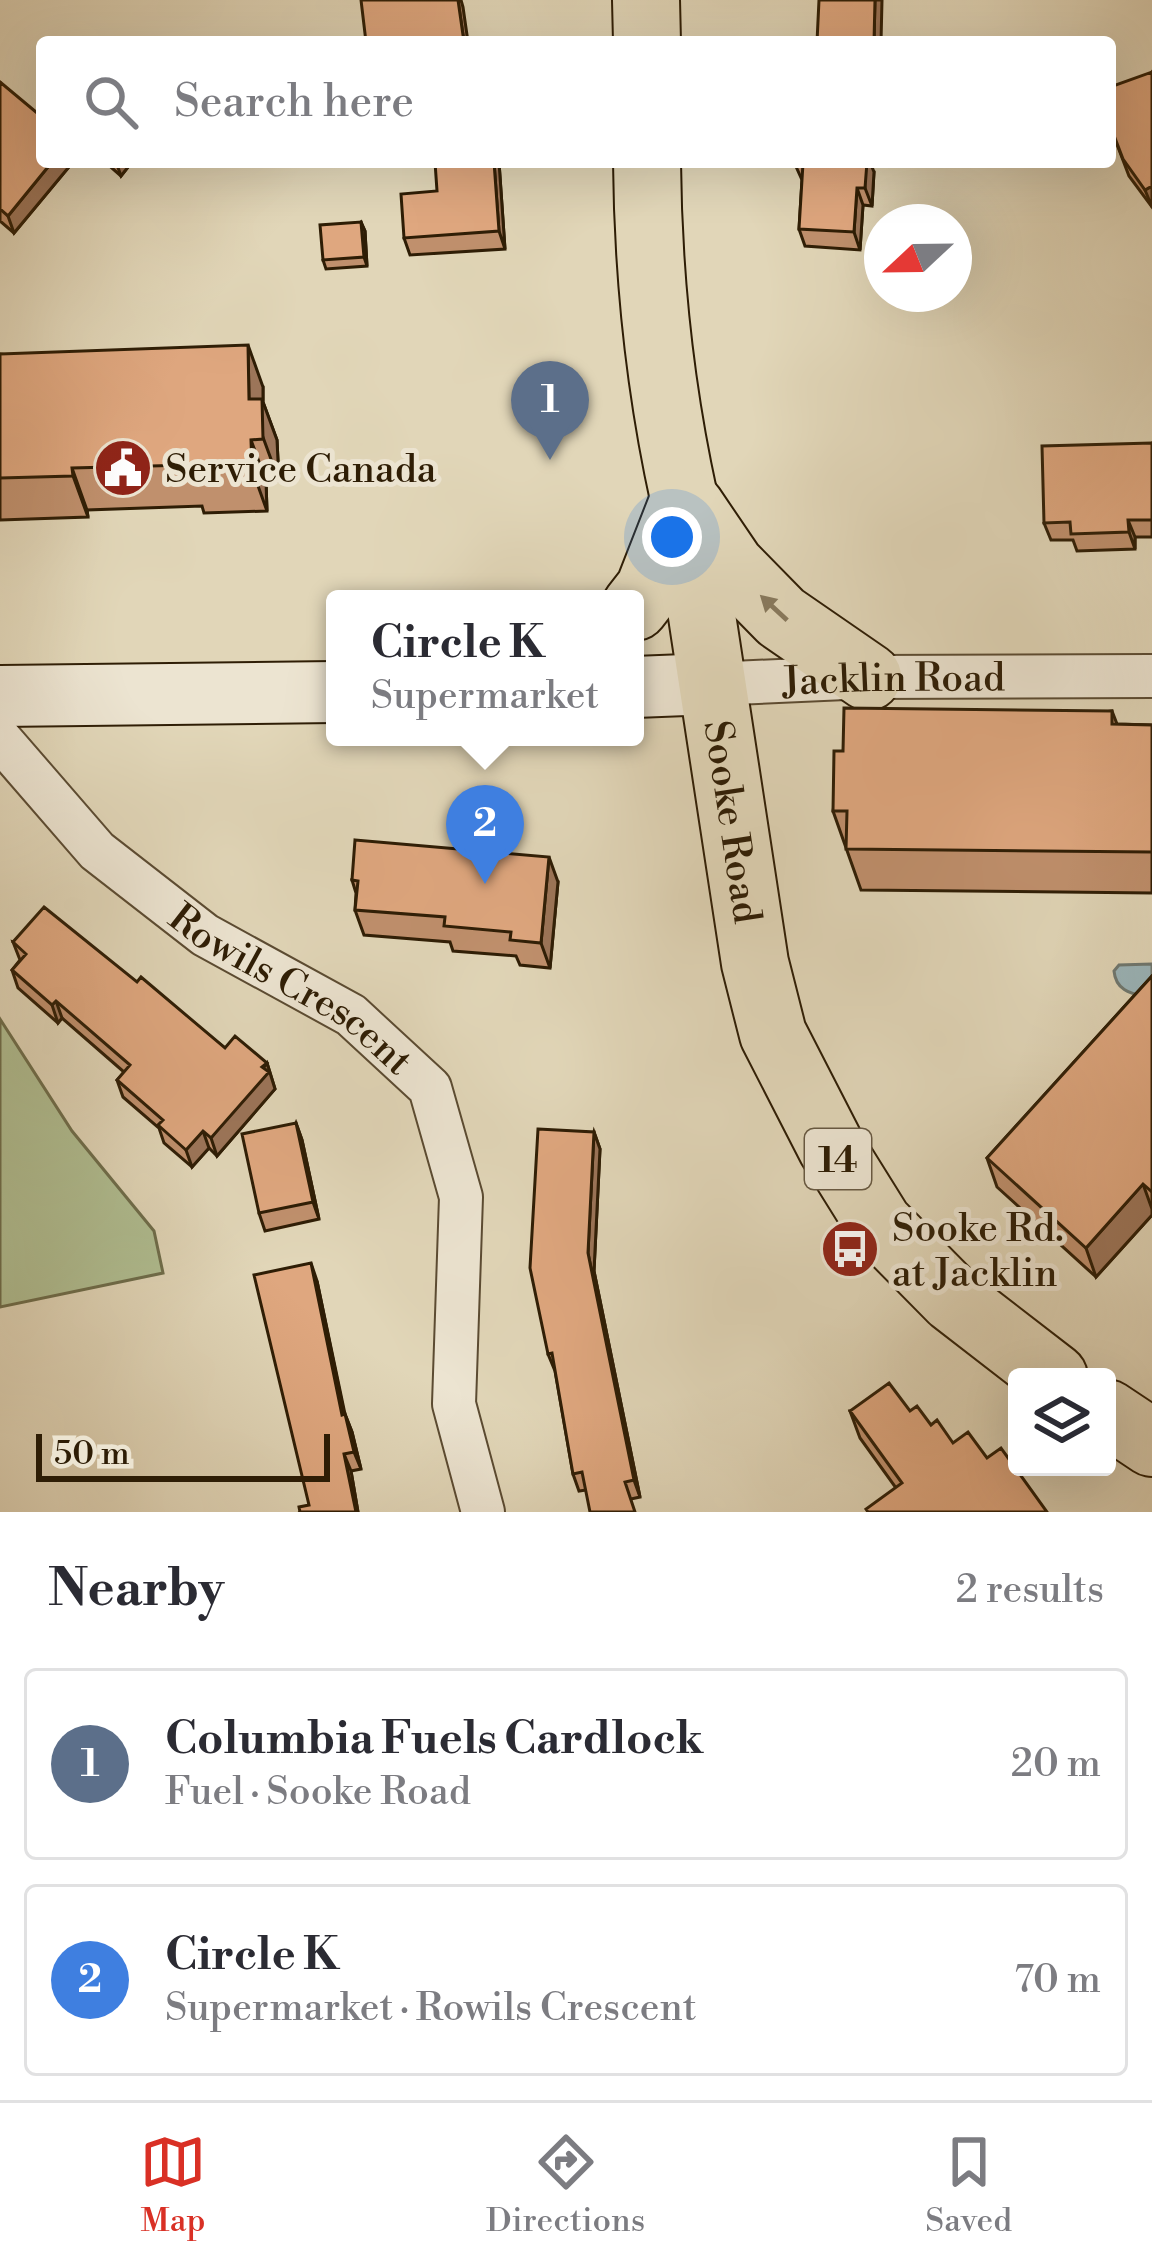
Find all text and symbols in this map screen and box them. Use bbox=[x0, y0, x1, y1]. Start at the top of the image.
search box bbox=[36, 36, 1116, 168]
icon: search bbox=[78, 69, 144, 135]
text: Search here bbox=[174, 74, 414, 131]
north arrow bbox=[864, 204, 972, 312]
pin: 1 bbox=[511, 361, 589, 460]
public building icon: Service Canada bbox=[92, 437, 154, 499]
place label: Service Canada bbox=[165, 446, 437, 495]
your location bbox=[642, 507, 702, 567]
popup bbox=[326, 590, 644, 746]
one-way arrow bbox=[759, 595, 788, 623]
text: Circle K bbox=[371, 615, 545, 672]
street label: Jacklin Road bbox=[780, 655, 1005, 708]
text: Supermarket bbox=[371, 672, 599, 721]
street label: Sooke Road bbox=[691, 717, 771, 927]
pin: 2 bbox=[446, 785, 524, 884]
street label: Rowils Crescent bbox=[158, 894, 422, 1087]
road number: 14 bbox=[805, 1129, 871, 1189]
place label: Sooke Rd. at Jacklin bbox=[892, 1205, 1064, 1299]
bus stop icon: Sooke Rd. at Jacklin bbox=[819, 1218, 881, 1280]
map controls bbox=[1008, 1368, 1116, 1476]
button: layers bbox=[1008, 1368, 1116, 1476]
scale bar bbox=[36, 1428, 330, 1481]
text: 50 m bbox=[54, 1434, 130, 1475]
text: Nearby bbox=[48, 1558, 224, 1622]
text: 2 results bbox=[956, 1566, 1104, 1615]
text: Columbia Fuels Cardlock bbox=[165, 1711, 703, 1768]
text: 1 bbox=[81, 1740, 99, 1789]
text: 20 m bbox=[1011, 1740, 1101, 1789]
text: Fuel · Sooke Road bbox=[165, 1768, 471, 1817]
text: Circle K bbox=[165, 1927, 339, 1984]
text: 2 bbox=[78, 1956, 102, 2005]
text: 70 m bbox=[1014, 1956, 1101, 2005]
text: Supermarket · Rowils Crescent bbox=[165, 1984, 697, 2033]
tab: Map bbox=[140, 2129, 206, 2242]
tab: Directions bbox=[486, 2129, 645, 2242]
tab: Saved bbox=[925, 2129, 1012, 2242]

